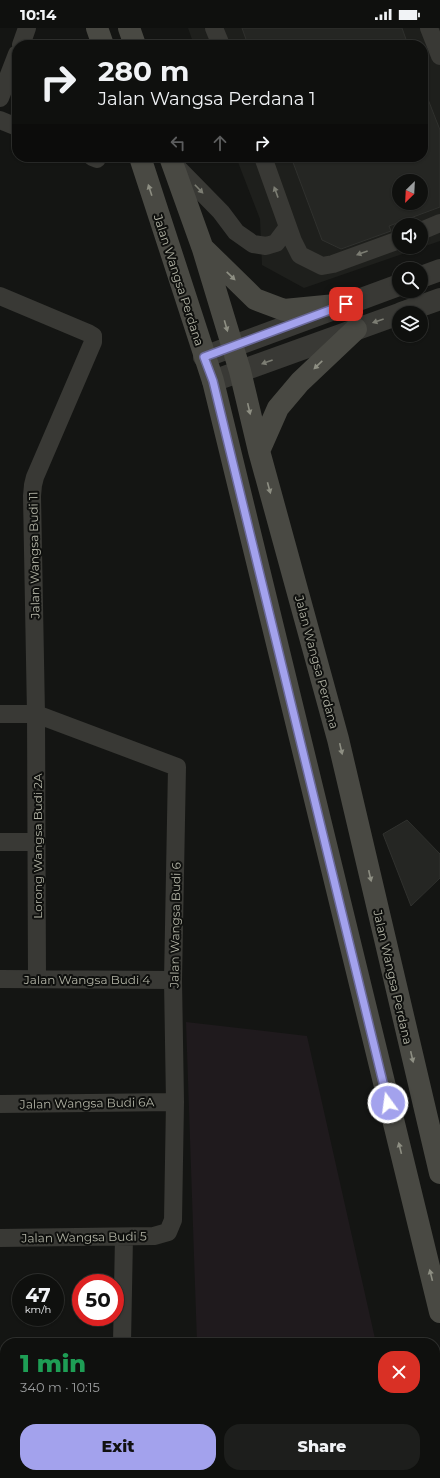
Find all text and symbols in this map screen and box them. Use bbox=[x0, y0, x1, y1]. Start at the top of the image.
text: 10:14 bbox=[20, 5, 56, 24]
text: 280 m bbox=[98, 54, 189, 88]
icon: right bbox=[32, 56, 84, 108]
text: Jalan Wangsa Perdana 1 bbox=[98, 88, 316, 110]
icon: left bbox=[167, 132, 189, 154]
icon: ahead bbox=[209, 132, 231, 154]
icon: right bbox=[251, 132, 273, 154]
north arrow bbox=[392, 174, 428, 210]
map controls bbox=[392, 174, 428, 342]
one-way arrow bbox=[147, 184, 153, 196]
one-way arrow bbox=[194, 184, 203, 194]
one-way arrow bbox=[273, 186, 279, 198]
street label: Jalan Wangsa Perdana bbox=[150, 211, 207, 348]
button: sound bbox=[392, 218, 428, 254]
one-way arrow bbox=[356, 251, 368, 257]
button: search bbox=[392, 262, 428, 298]
one-way arrow bbox=[226, 271, 236, 280]
pin bbox=[329, 287, 363, 321]
icon: arrive bbox=[335, 293, 357, 315]
button: layers bbox=[392, 306, 428, 342]
one-way arrow bbox=[371, 318, 383, 324]
one-way arrow bbox=[223, 321, 229, 333]
one-way arrow bbox=[261, 359, 273, 365]
one-way arrow bbox=[313, 360, 323, 370]
one-way arrow bbox=[246, 403, 252, 415]
one-way arrow bbox=[267, 482, 273, 495]
street label: Jalan Wangsa Budi 11 bbox=[25, 491, 43, 620]
street label: Jalan Wangsa Perdana bbox=[292, 593, 342, 730]
one-way arrow bbox=[338, 743, 344, 755]
street label: Lorong Wangsa Budi 2A bbox=[30, 773, 45, 919]
street label: Jalan Wangsa Budi 6 bbox=[166, 862, 184, 989]
one-way arrow bbox=[367, 870, 373, 882]
street label: Jalan Wangsa Perdana bbox=[370, 907, 416, 1046]
street label: Jalan Wangsa Budi 4 bbox=[23, 972, 150, 987]
one-way arrow bbox=[410, 1050, 416, 1063]
position arrow bbox=[367, 1082, 409, 1124]
street label: Jalan Wangsa Budi 6A bbox=[19, 1094, 155, 1112]
one-way arrow bbox=[396, 1142, 402, 1155]
street label: Jalan Wangsa Budi 5 bbox=[20, 1228, 147, 1246]
one-way arrow bbox=[427, 1268, 433, 1281]
speed limit sign: 50 bbox=[72, 1274, 124, 1326]
text: 47 bbox=[25, 1283, 51, 1307]
text: km/h bbox=[25, 1303, 51, 1316]
text: 1 min bbox=[20, 1349, 86, 1378]
button: close bbox=[378, 1351, 420, 1393]
text: 340 m · 10:15 bbox=[20, 1379, 100, 1395]
button: Exit bbox=[20, 1424, 216, 1470]
button: Share bbox=[224, 1424, 420, 1470]

